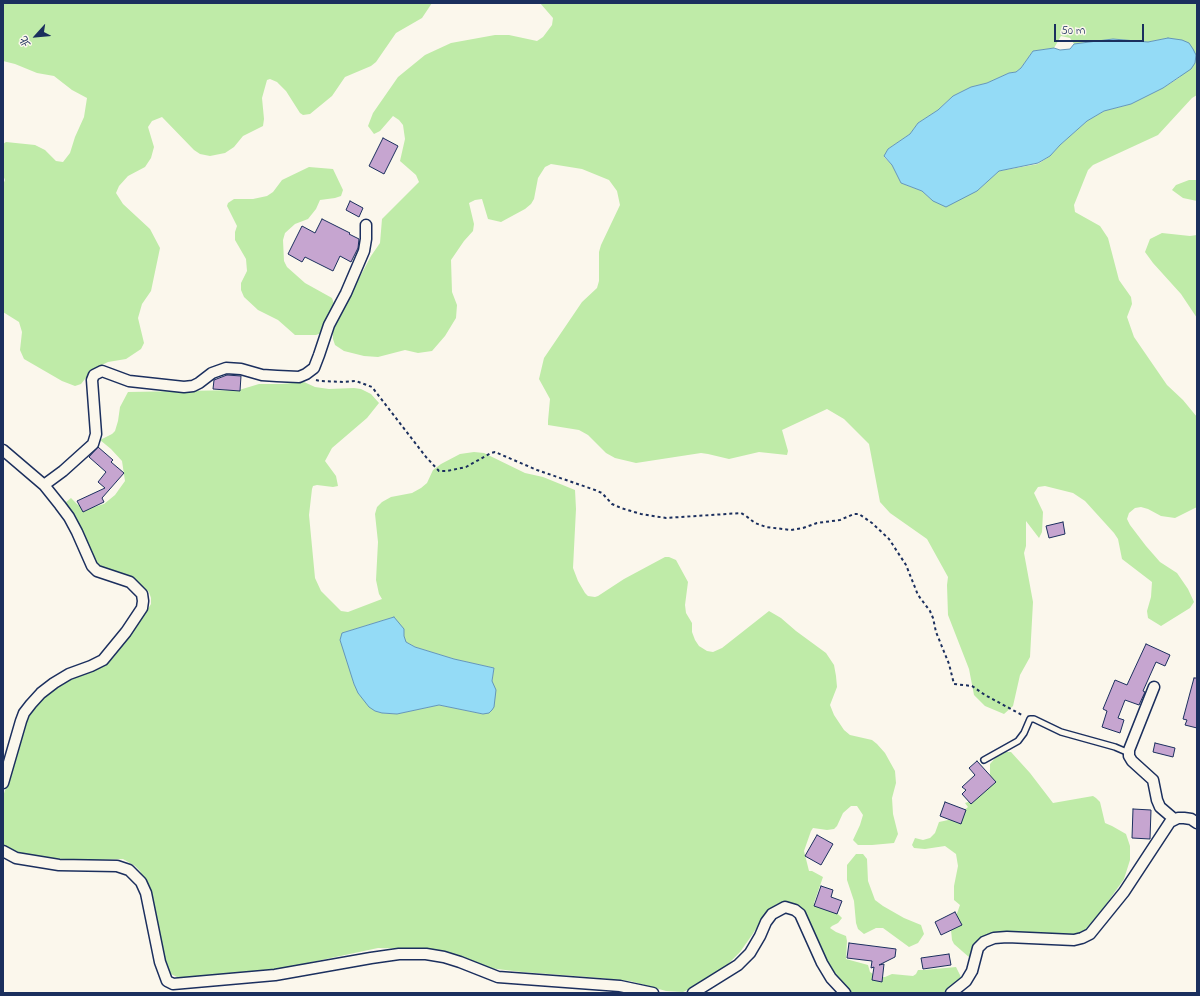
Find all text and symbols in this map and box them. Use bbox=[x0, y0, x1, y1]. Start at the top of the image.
north arrow bbox=[16, 16, 56, 56]
scale bar bbox=[1056, 16, 1146, 42]
text: 50 m bbox=[1061, 22, 1085, 40]
text: 北 bbox=[16, 33, 35, 50]

